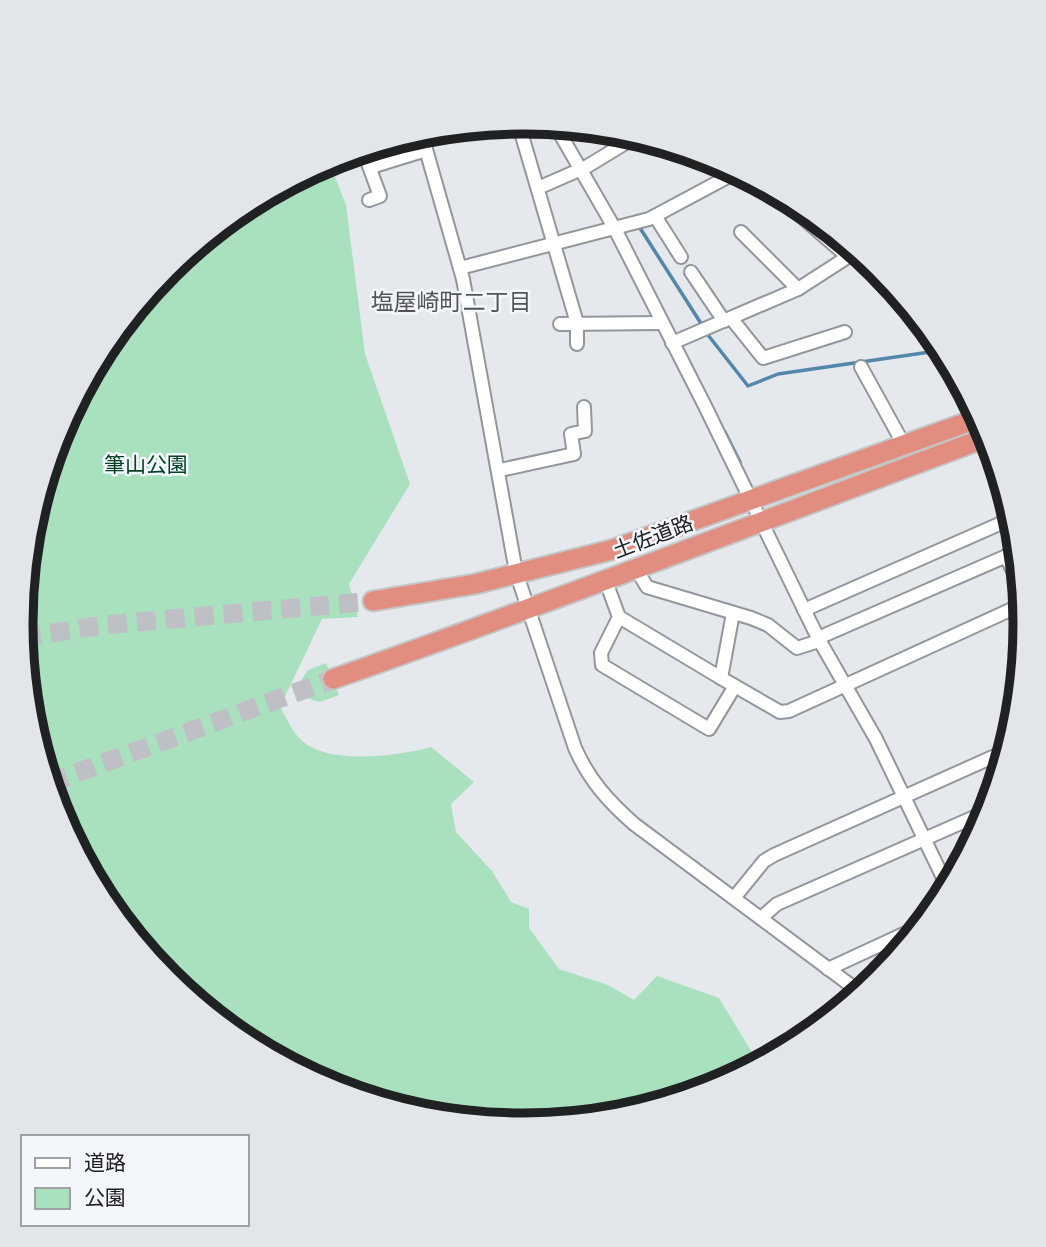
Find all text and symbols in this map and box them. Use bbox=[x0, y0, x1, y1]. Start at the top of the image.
district label: 塩屋崎町二丁目 bbox=[371, 289, 532, 315]
park label: 筆山公園 bbox=[104, 453, 188, 477]
street label: 土佐道路 bbox=[609, 511, 697, 563]
legend bbox=[21, 1135, 248, 1226]
text: 道路 bbox=[84, 1151, 126, 1175]
text: 公園 bbox=[84, 1186, 126, 1210]

